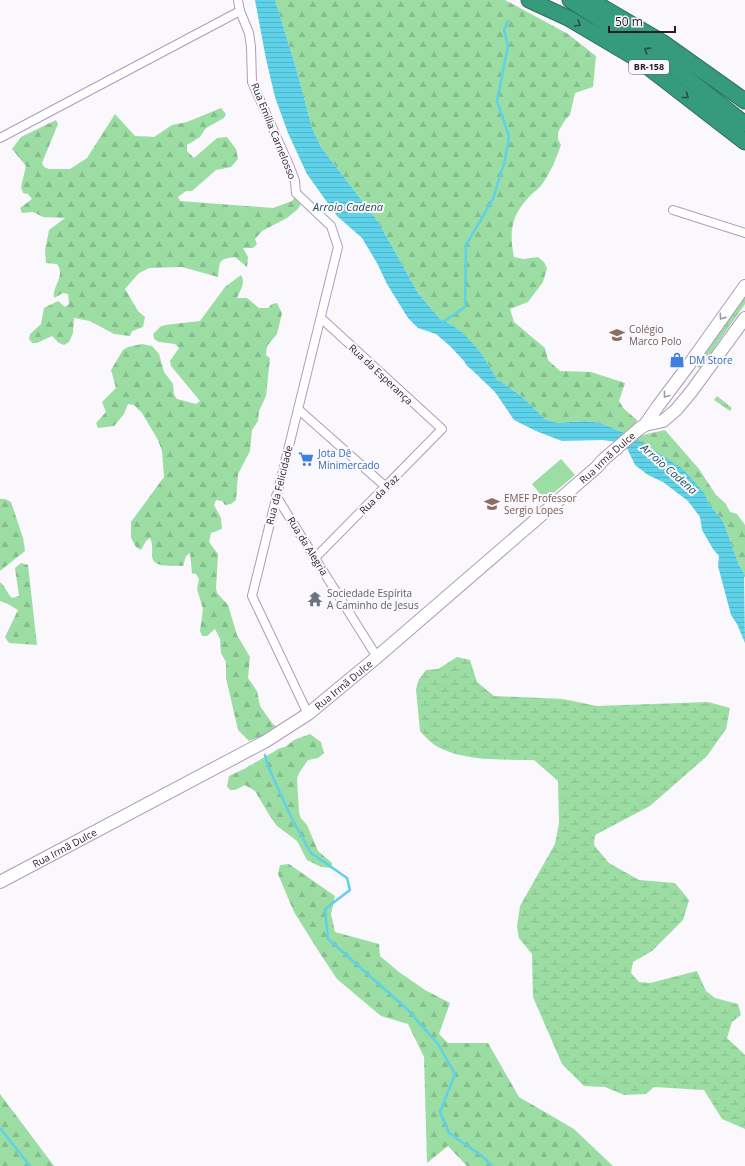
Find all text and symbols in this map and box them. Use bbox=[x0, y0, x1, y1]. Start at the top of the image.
scale bar bbox=[609, 8, 675, 34]
text: 50 m bbox=[615, 13, 643, 30]
one-way arrow bbox=[574, 20, 581, 27]
one-way arrow bbox=[644, 47, 651, 54]
road number: BR-158 bbox=[629, 60, 669, 74]
street label: Rua Emília Carnelosso bbox=[248, 81, 300, 181]
one-way arrow bbox=[682, 91, 689, 98]
water label: Arroio Cadena bbox=[312, 199, 383, 214]
one-way arrow bbox=[720, 313, 727, 320]
place label: Colégio Marco Polo bbox=[629, 322, 682, 348]
school or university icon: Colégio Marco Polo bbox=[608, 326, 626, 344]
street label: Rua da Esperança bbox=[346, 341, 416, 407]
shop icon: DM Store bbox=[668, 351, 686, 369]
place label: DM Store bbox=[689, 353, 733, 367]
one-way arrow bbox=[664, 391, 671, 398]
street label: Rua Irmã Dulce bbox=[576, 428, 638, 487]
water label: Arroio Cadena bbox=[637, 439, 701, 497]
street label: Rua da Felicidade bbox=[262, 444, 296, 526]
place label: Jota Dê Minimercado bbox=[317, 446, 380, 472]
supermarket icon: Jota Dê Minimercado bbox=[297, 450, 315, 468]
street label: Rua da Paz bbox=[356, 471, 402, 517]
place label: EMEF Professor Sergio Lopes bbox=[504, 491, 577, 517]
school or university icon: EMEF Professor Sergio Lopes bbox=[483, 495, 501, 513]
street label: Rua da Alegria bbox=[284, 514, 332, 578]
place label: Sociedade Espírita A Caminho de Jesus bbox=[327, 586, 419, 612]
temple icon: Sociedade Espírita A Caminho de Jesus bbox=[306, 590, 324, 608]
street label: Rua Irmã Dulce bbox=[312, 656, 376, 713]
street label: Rua Irmã Dulce bbox=[30, 825, 100, 871]

